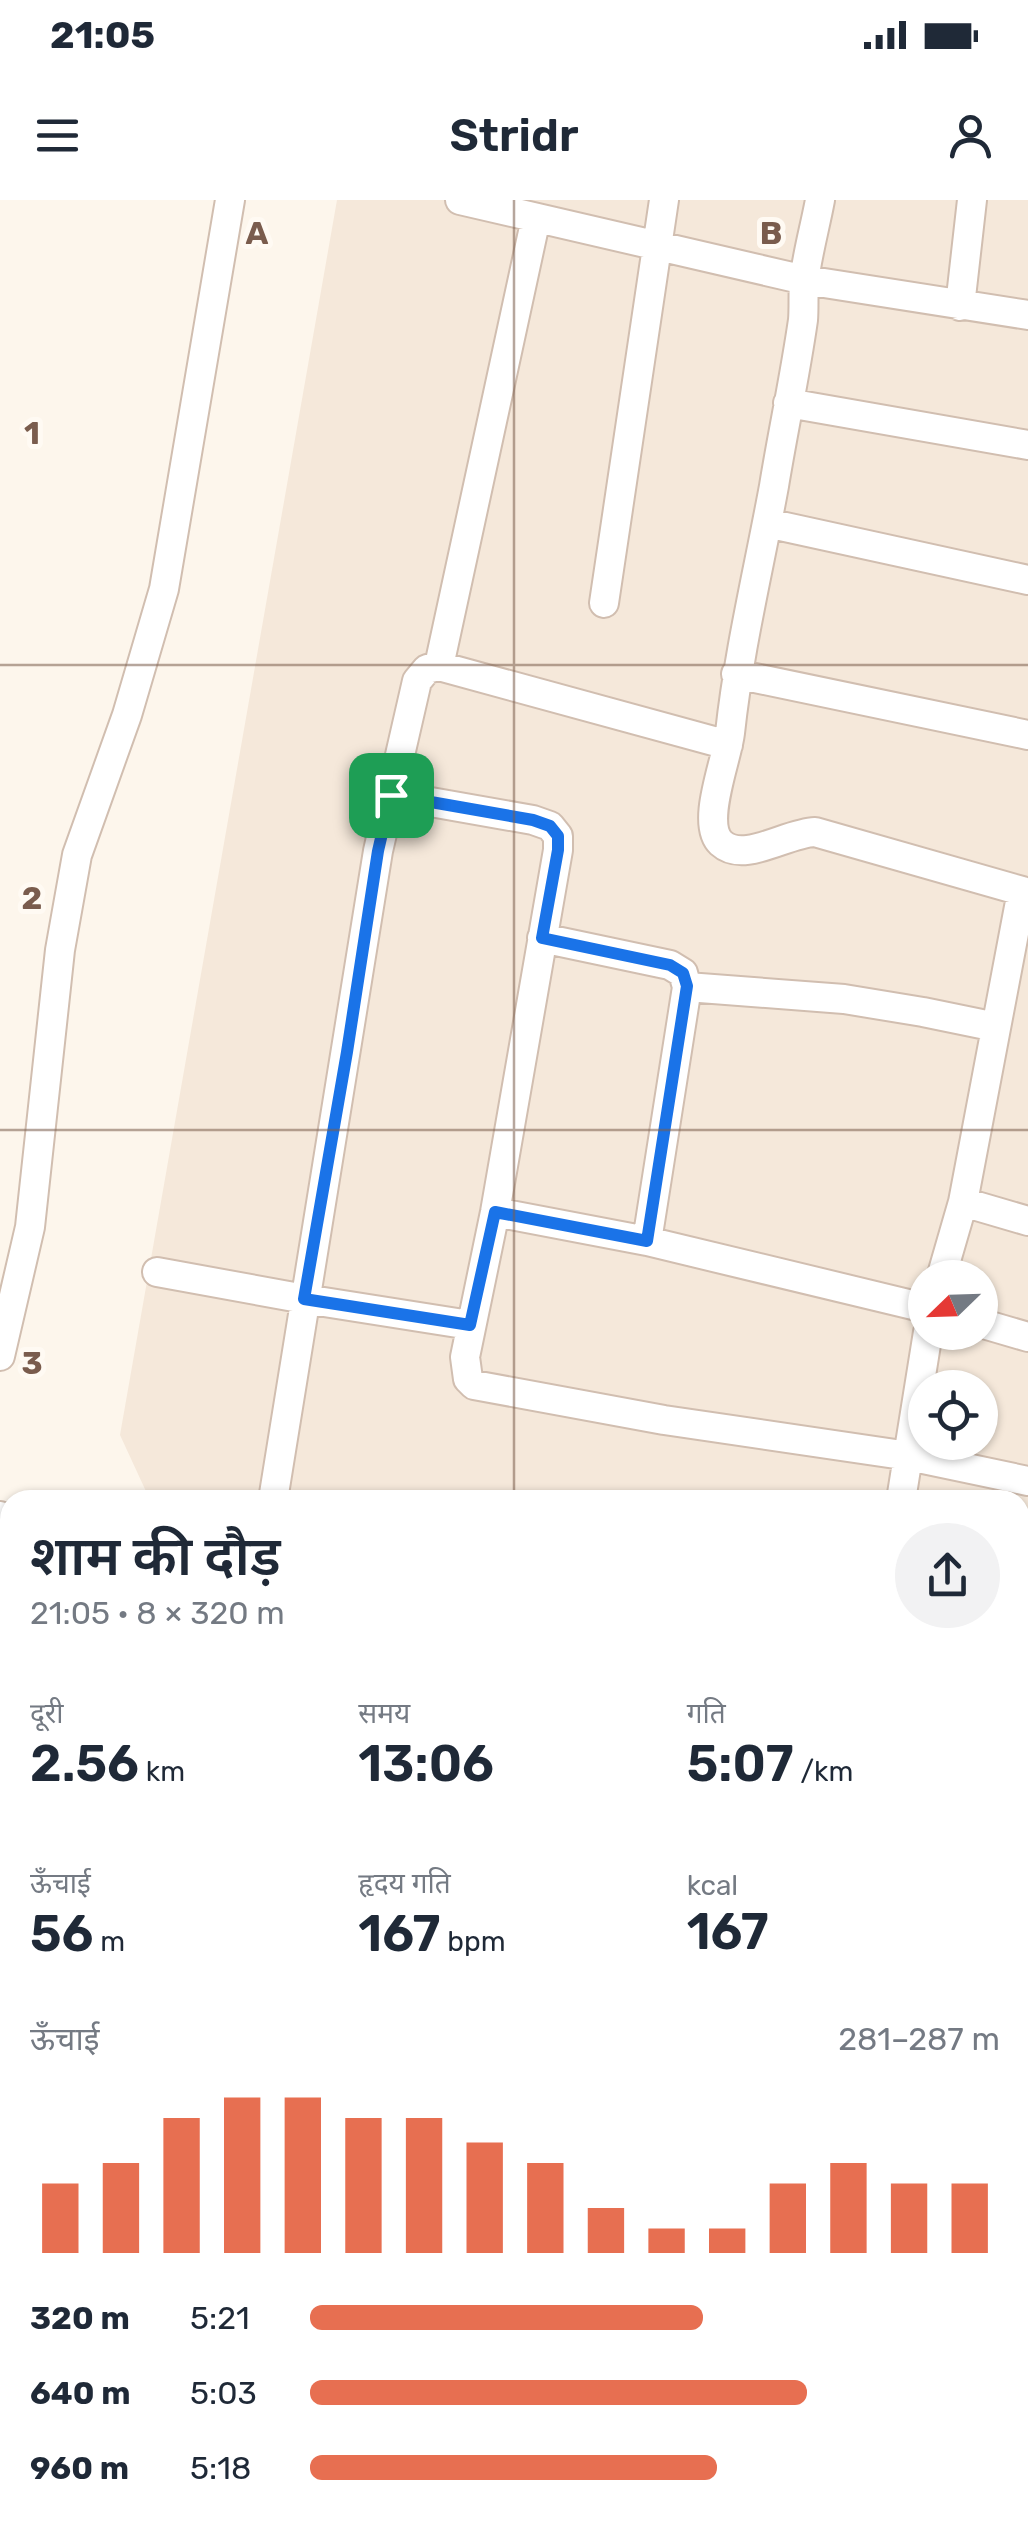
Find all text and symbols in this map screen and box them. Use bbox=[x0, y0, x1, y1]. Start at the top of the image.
text: 21:05 bbox=[50, 12, 155, 58]
icon: menu bbox=[30, 108, 85, 163]
icon: person bbox=[943, 108, 998, 163]
text: Stridr bbox=[450, 109, 578, 162]
text: A bbox=[246, 214, 269, 252]
text: B bbox=[760, 214, 782, 252]
text: 1 bbox=[24, 414, 40, 452]
pin bbox=[349, 753, 434, 838]
icon: arrive bbox=[364, 768, 419, 823]
text: 2 bbox=[22, 879, 42, 917]
north arrow bbox=[908, 1260, 998, 1350]
map controls bbox=[908, 1260, 998, 1460]
text: 3 bbox=[21, 1344, 43, 1382]
button: locate bbox=[908, 1370, 998, 1460]
button: share bbox=[895, 1523, 1000, 1628]
text: शाम की दौड़ bbox=[30, 1524, 281, 1589]
text: 21:05 · 8 × 320 m bbox=[30, 1594, 285, 1632]
text: दूरी bbox=[30, 1697, 64, 1730]
text: समय bbox=[358, 1697, 410, 1730]
text: गति bbox=[687, 1697, 726, 1730]
text: 2.56 bbox=[30, 1734, 139, 1794]
text: 13:06 bbox=[358, 1734, 494, 1794]
text: 5:07 bbox=[687, 1734, 794, 1794]
text: km bbox=[139, 1755, 185, 1788]
text: /km bbox=[794, 1755, 853, 1788]
text: ऊँचाई bbox=[30, 1867, 91, 1900]
text: हृदय गति bbox=[358, 1867, 451, 1900]
text: kcal bbox=[687, 1869, 738, 1902]
text: 167 bbox=[687, 1902, 769, 1962]
text: 56 bbox=[30, 1904, 94, 1964]
text: 167 bbox=[358, 1904, 440, 1964]
text: m bbox=[94, 1925, 125, 1958]
text: bpm bbox=[440, 1925, 506, 1958]
text: ऊँचाई bbox=[30, 2020, 99, 2058]
text: 281–287 m bbox=[838, 2020, 1000, 2058]
text: 320 m bbox=[30, 2299, 130, 2337]
text: 5:21 bbox=[190, 2299, 250, 2337]
text: 640 m bbox=[30, 2374, 131, 2412]
text: 5:03 bbox=[190, 2374, 257, 2412]
text: 960 m bbox=[30, 2449, 129, 2487]
text: 5:18 bbox=[190, 2449, 251, 2487]

